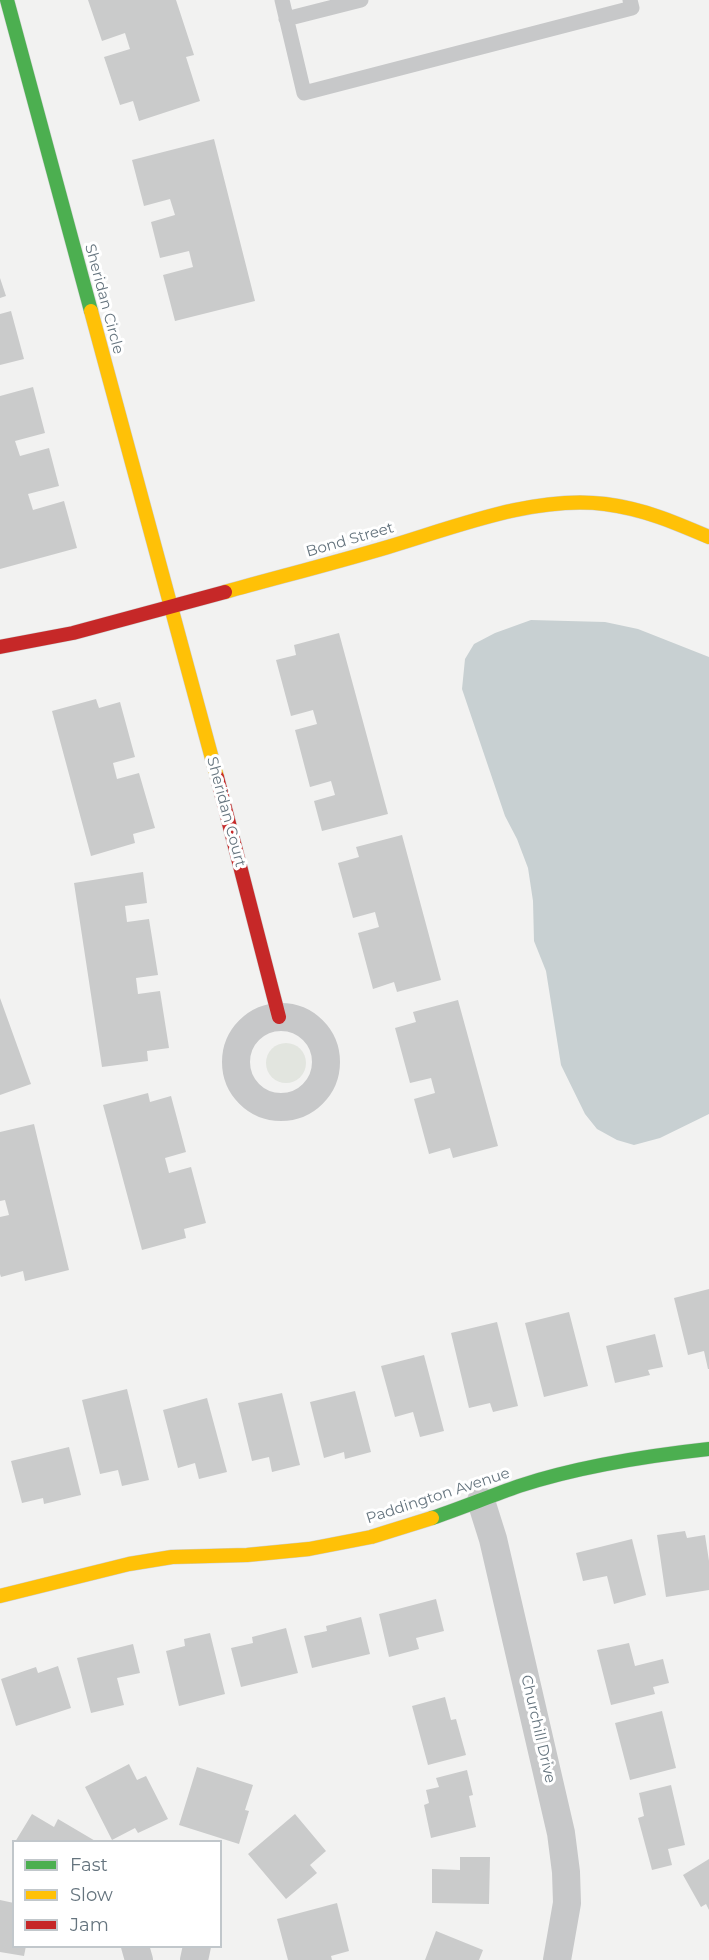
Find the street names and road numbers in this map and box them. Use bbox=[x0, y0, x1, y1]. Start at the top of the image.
street label: Sheridan Circle bbox=[81, 242, 127, 356]
street label: Bond Street bbox=[304, 519, 396, 561]
street label: Sheridan Court bbox=[203, 755, 249, 869]
street label: Paddington Avenue bbox=[364, 1464, 512, 1528]
street label: Churchill Drive bbox=[517, 1673, 559, 1785]

